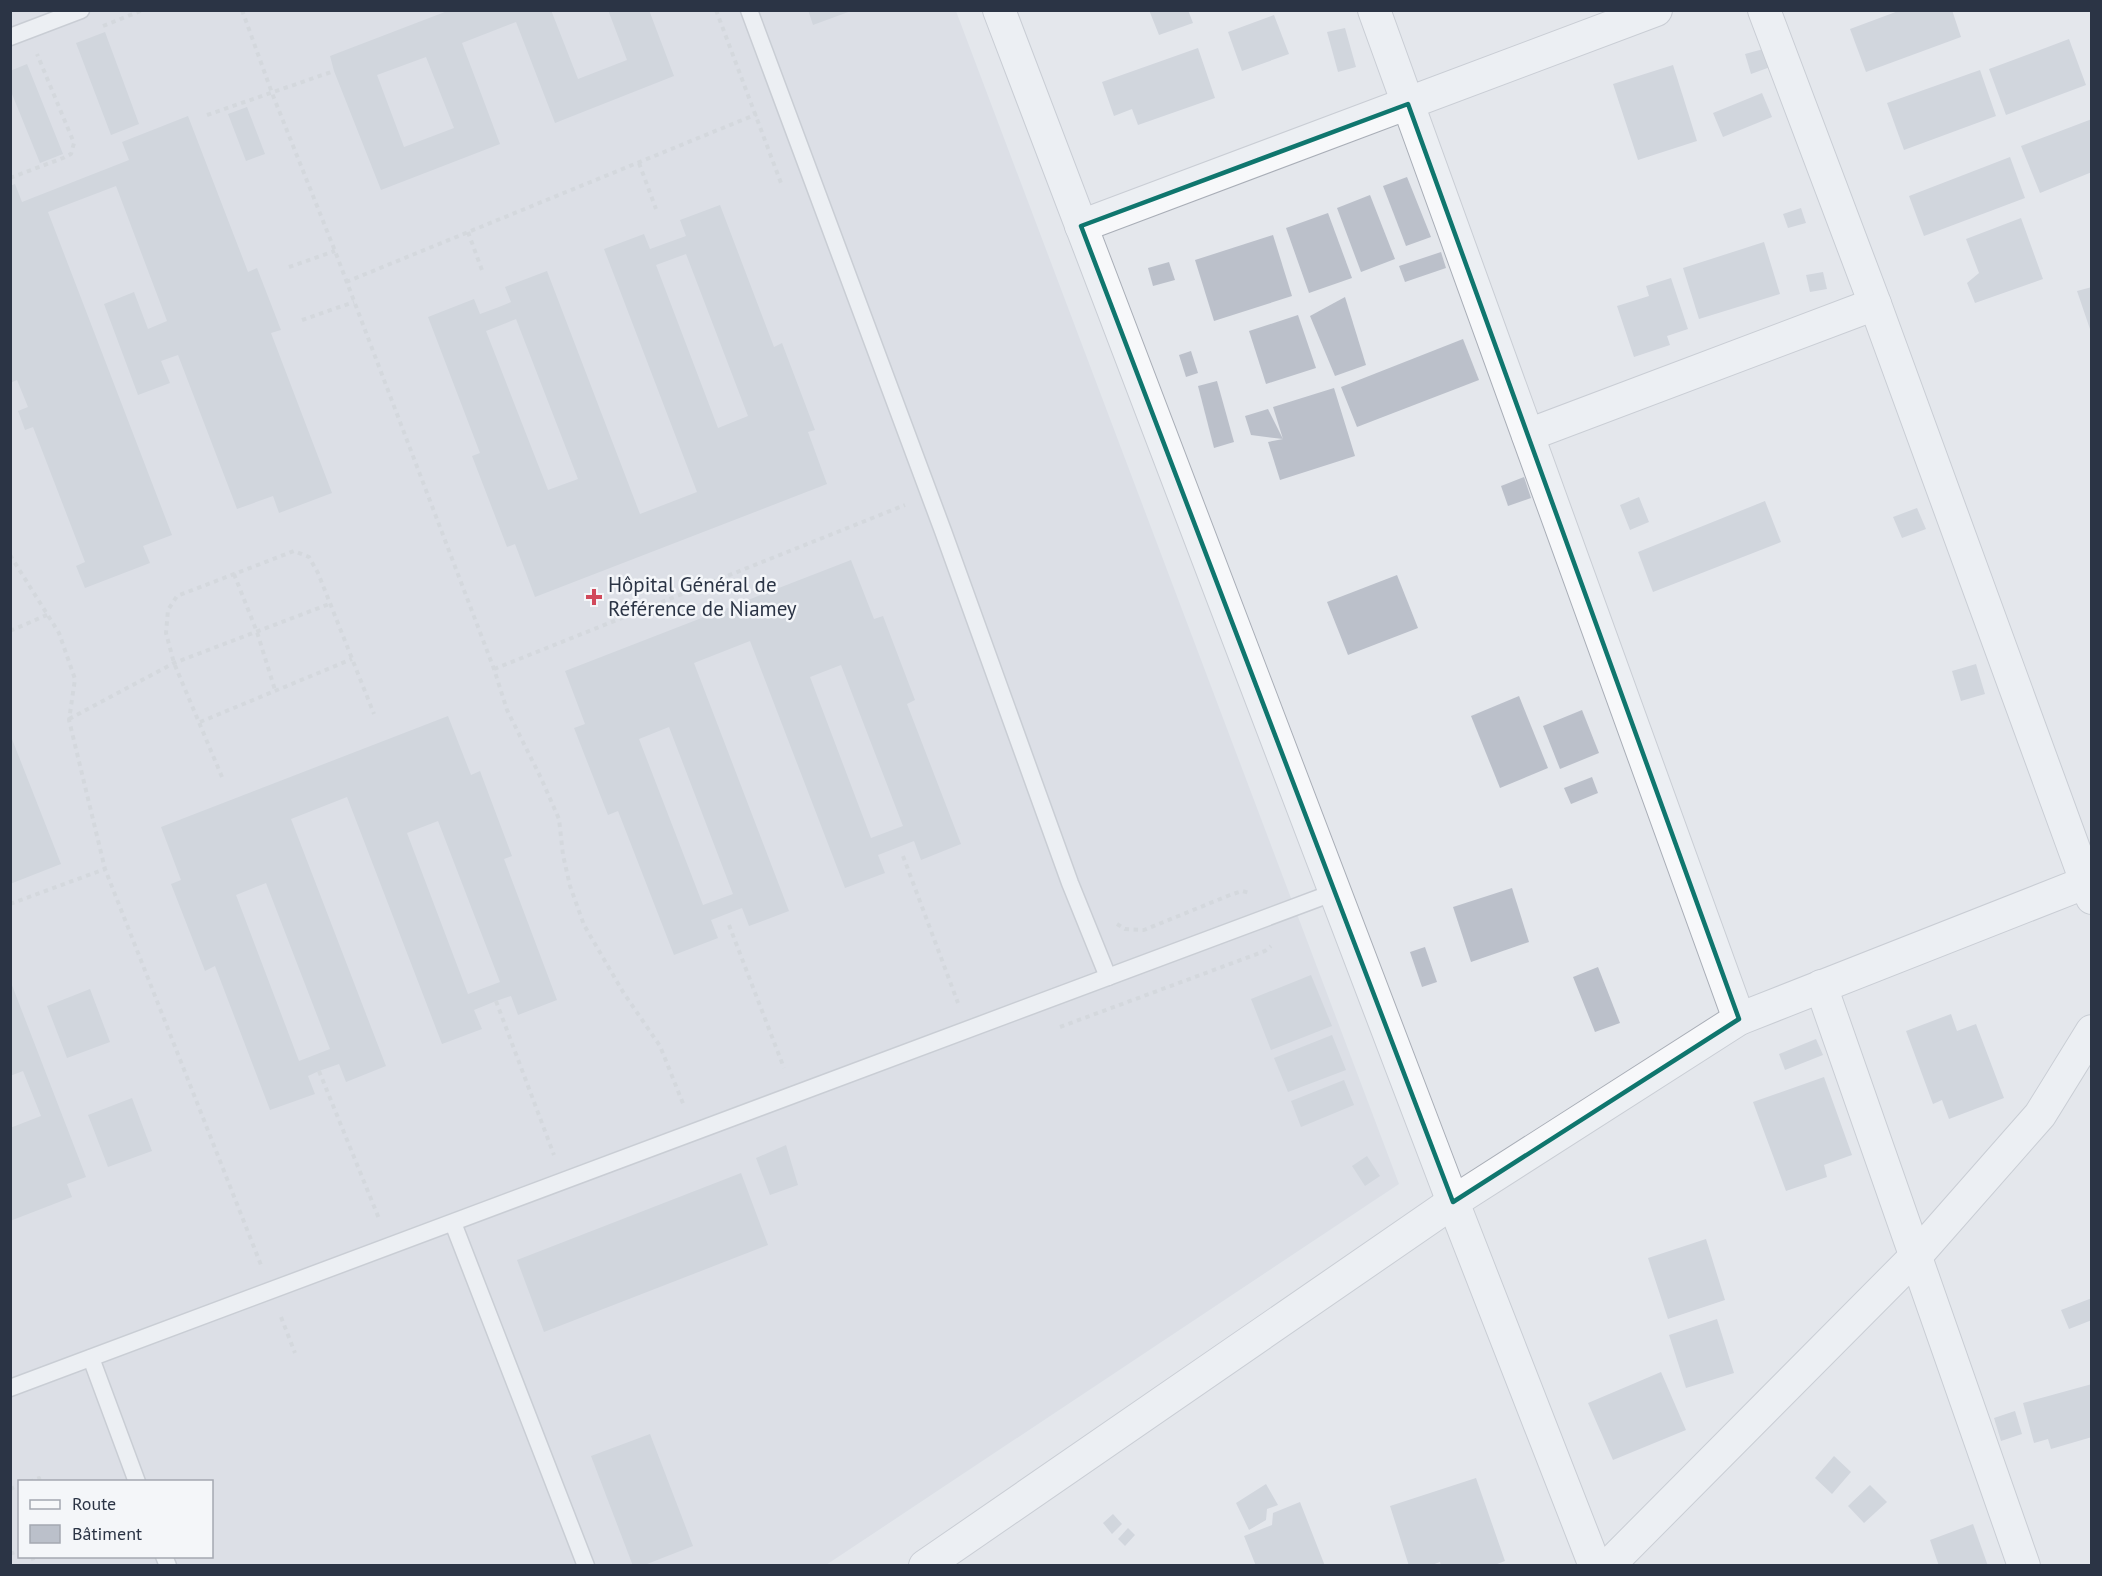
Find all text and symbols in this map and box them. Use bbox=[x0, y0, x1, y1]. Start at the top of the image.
place label: Hôpital Général de Référence de Niamey bbox=[608, 571, 797, 622]
marker: Hôpital Général de Référence de Niamey bbox=[585, 588, 603, 606]
legend bbox=[18, 1480, 213, 1558]
text: Route bbox=[72, 1492, 116, 1515]
text: Bâtiment bbox=[72, 1522, 142, 1545]

